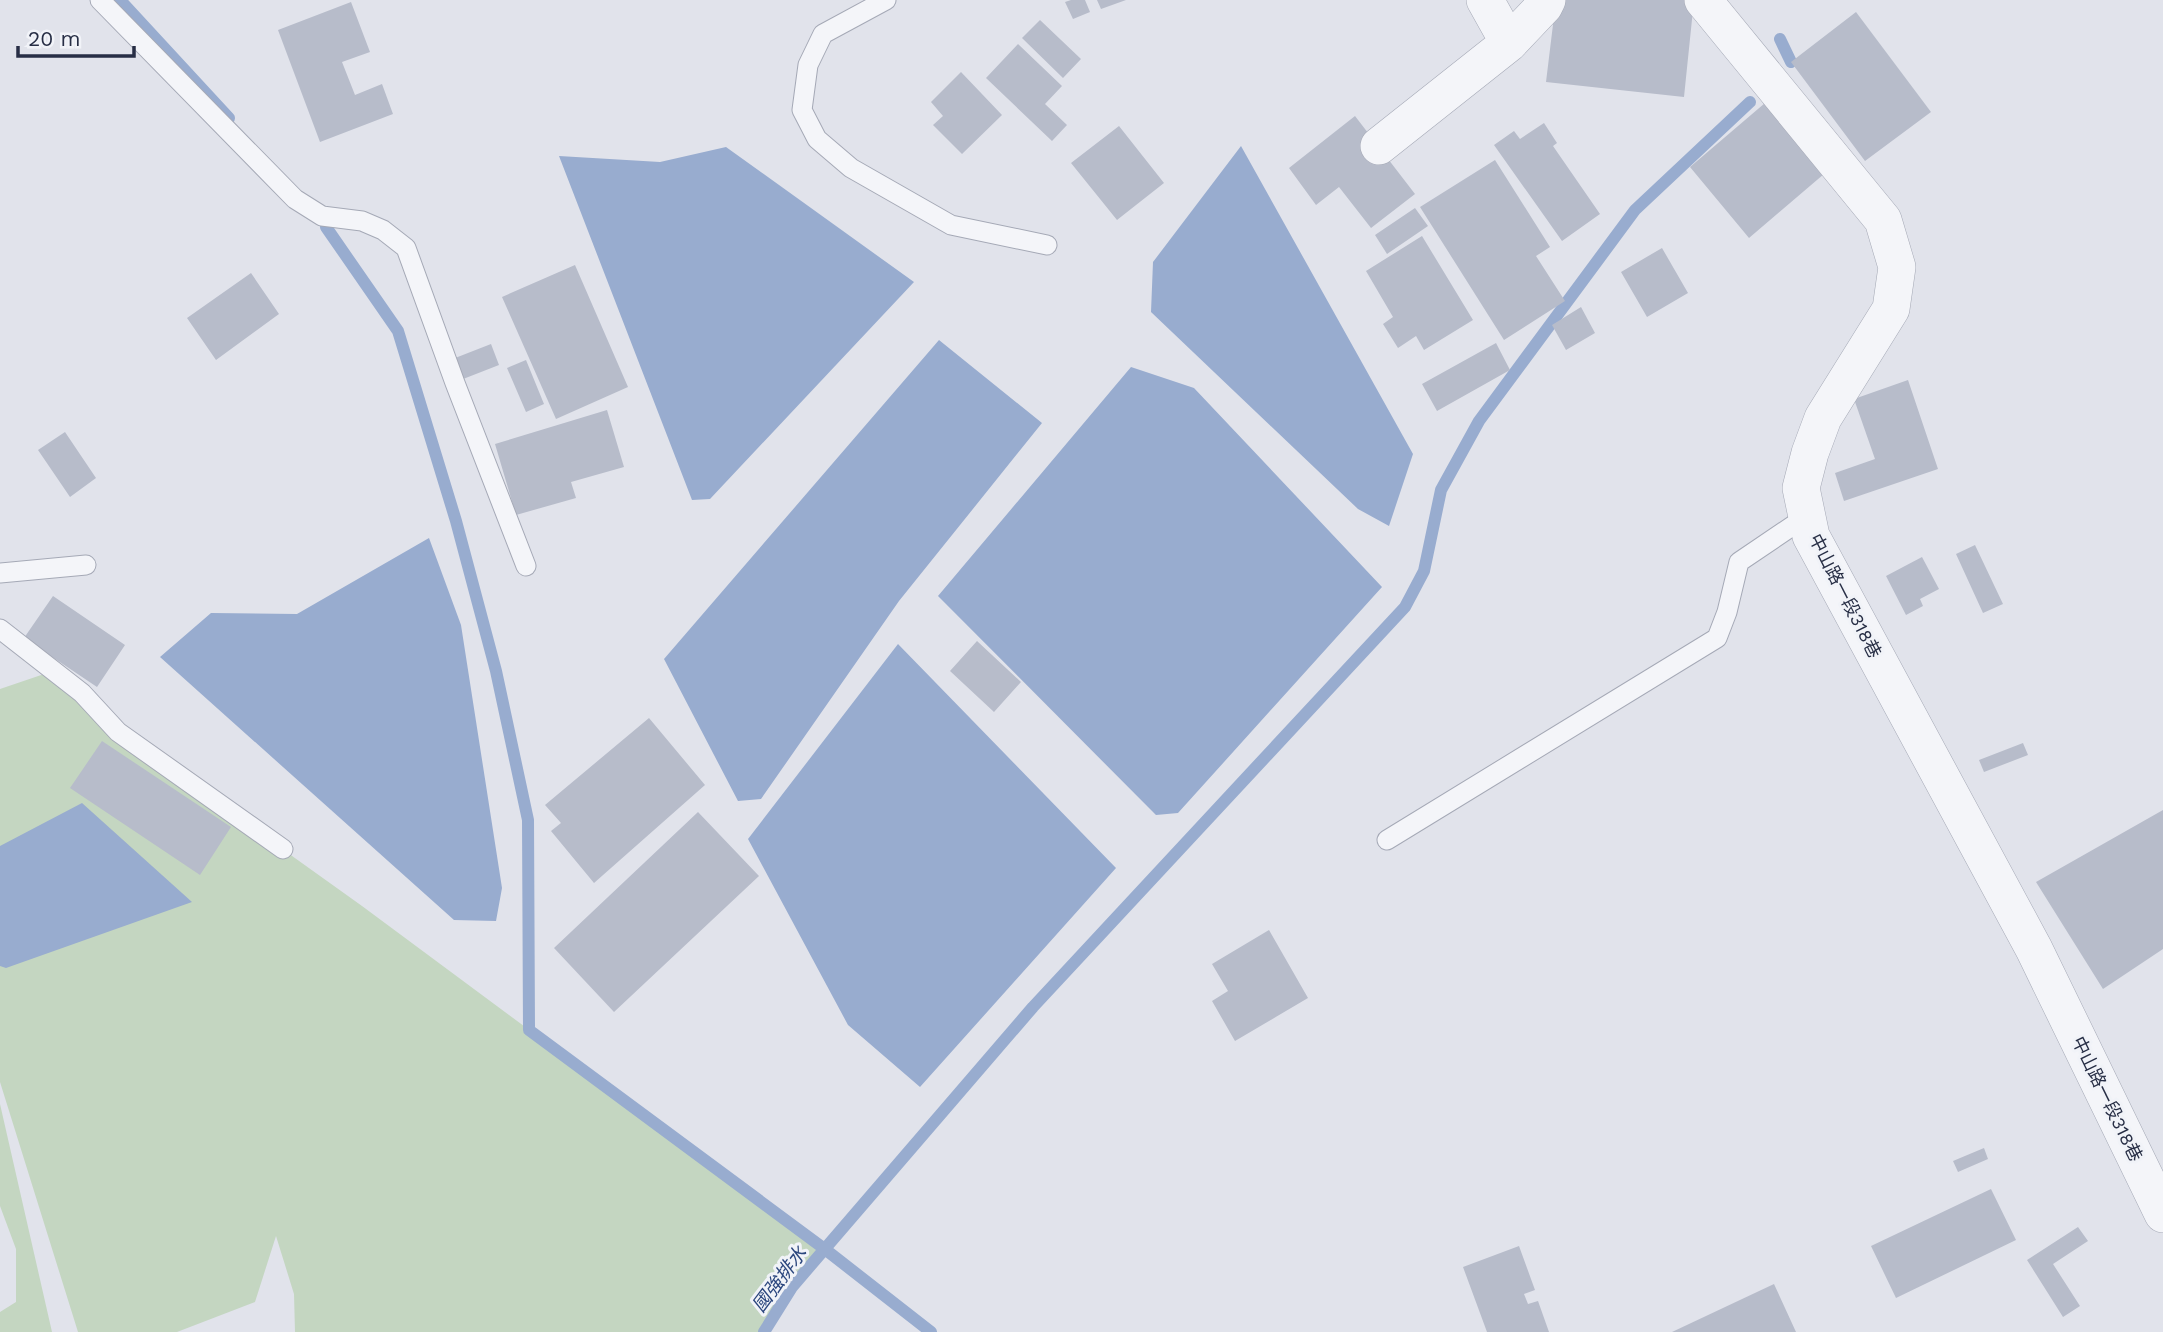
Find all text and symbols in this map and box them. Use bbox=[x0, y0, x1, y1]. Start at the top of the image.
scale bar bbox=[18, 14, 133, 58]
text: 20 m bbox=[28, 26, 80, 51]
street label: 中山路一段318巷 bbox=[1805, 530, 1886, 661]
street label: 中山路一段318巷 bbox=[2068, 1033, 2147, 1165]
water label: 國強排水 bbox=[747, 1241, 812, 1317]

